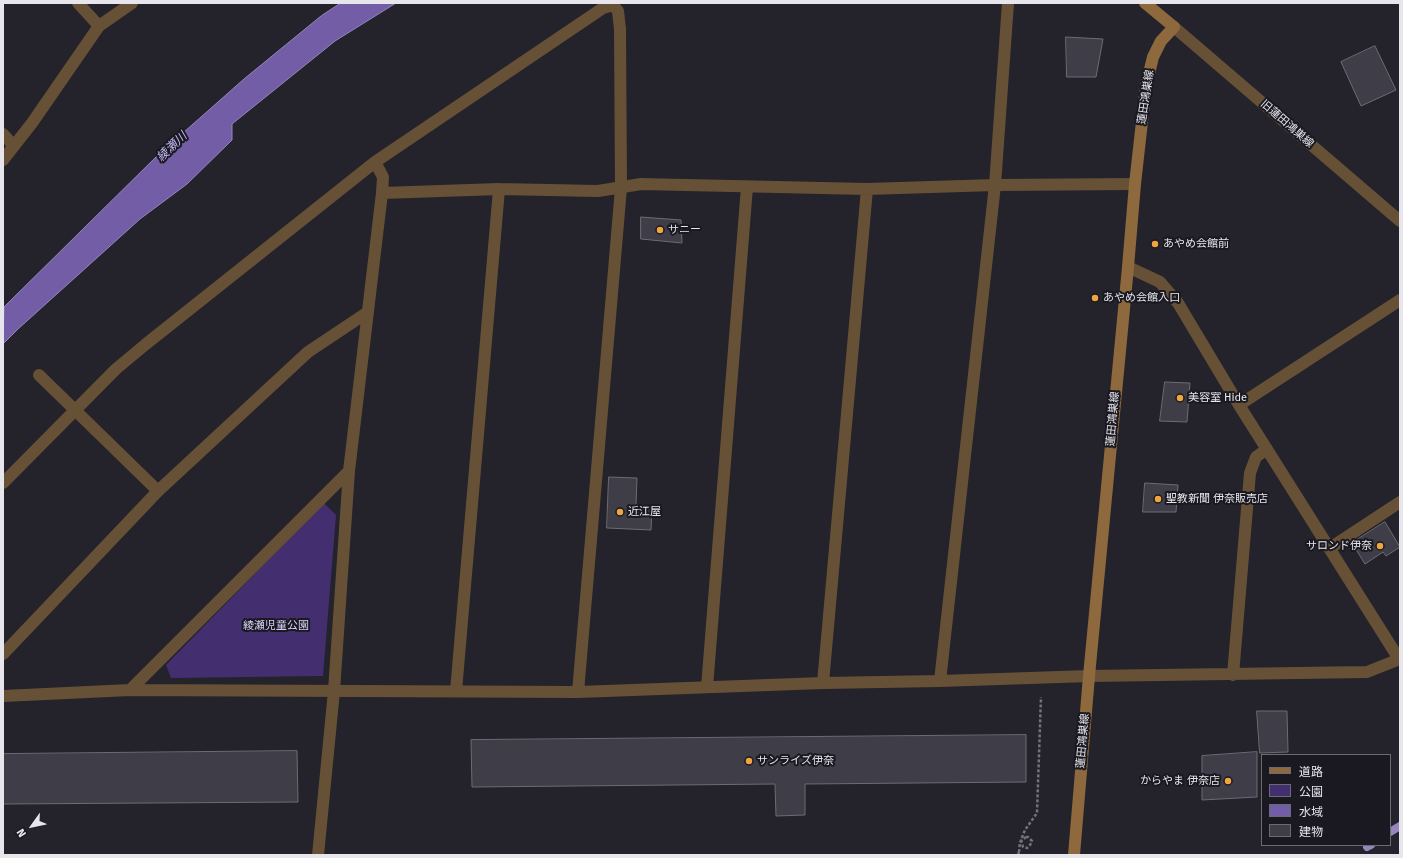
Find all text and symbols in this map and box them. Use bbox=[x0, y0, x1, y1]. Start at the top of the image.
street label: 蓮田鴻巣線 bbox=[1135, 69, 1157, 125]
street label: 旧蓮田鴻巣線 bbox=[1258, 97, 1316, 151]
water label: 綾瀬川 bbox=[154, 129, 190, 165]
place label: サニー bbox=[668, 223, 701, 237]
marker: サニー bbox=[655, 225, 665, 235]
place label: あやめ会館前 bbox=[1163, 237, 1229, 251]
marker: あやめ会館前 bbox=[1150, 239, 1160, 249]
place label: あやめ会館入口 bbox=[1103, 291, 1180, 305]
marker: あやめ会館入口 bbox=[1090, 293, 1100, 303]
street label: 蓮田鴻巣線 bbox=[1104, 391, 1122, 447]
place label: 美容室 Hide bbox=[1188, 391, 1247, 405]
marker: 美容室 Hide bbox=[1175, 393, 1185, 403]
place label: 聖教新聞 伊奈販売店 bbox=[1166, 492, 1268, 506]
marker: 聖教新聞 伊奈販売店 bbox=[1153, 494, 1163, 504]
place label: 近江屋 bbox=[628, 505, 661, 519]
marker: 近江屋 bbox=[615, 507, 625, 517]
place label: サロンド伊奈 bbox=[1306, 539, 1372, 553]
marker: サロンド伊奈 bbox=[1375, 541, 1385, 551]
park label: 綾瀬児童公園 bbox=[243, 619, 309, 633]
street label: 蓮田鴻巣線 bbox=[1074, 713, 1092, 769]
place label: サンライズ伊奈 bbox=[757, 754, 834, 768]
legend bbox=[1261, 754, 1391, 846]
marker: サンライズ伊奈 bbox=[744, 756, 754, 766]
text: 道路 bbox=[1299, 765, 1323, 779]
place label: からやま 伊奈店 bbox=[1140, 774, 1220, 788]
marker: からやま 伊奈店 bbox=[1223, 776, 1233, 786]
text: 公園 bbox=[1299, 785, 1323, 799]
text: 水域 bbox=[1299, 805, 1323, 819]
north arrow bbox=[12, 806, 52, 846]
text: 建物 bbox=[1299, 825, 1323, 839]
text: N bbox=[14, 826, 29, 839]

